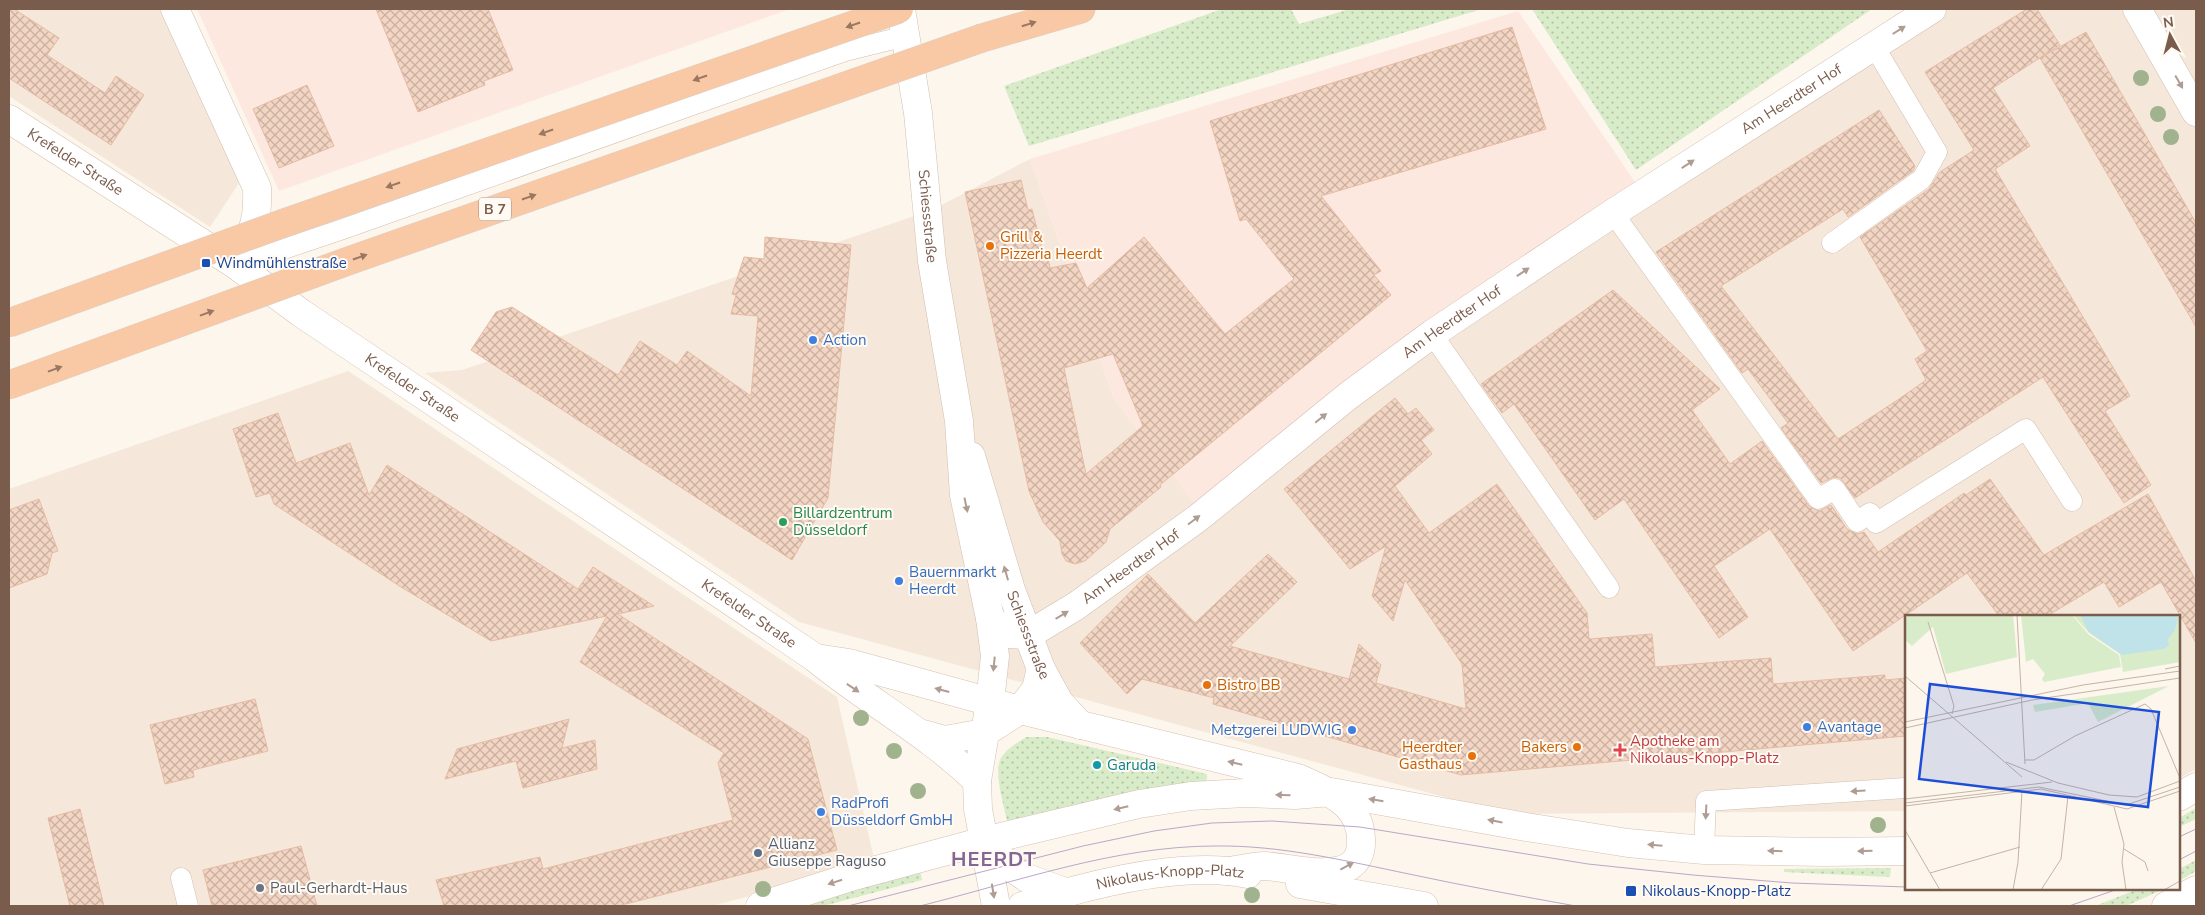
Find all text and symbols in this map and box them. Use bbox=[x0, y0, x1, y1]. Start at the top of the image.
north arrow bbox=[2145, 10, 2195, 60]
text: N bbox=[2162, 13, 2175, 33]
one-way arrow bbox=[1022, 20, 1037, 28]
one-way arrow bbox=[845, 21, 860, 29]
one-way arrow bbox=[1892, 25, 1905, 35]
street label: Am Heerdter Hof bbox=[1737, 59, 1846, 139]
one-way arrow bbox=[692, 75, 707, 82]
one-way arrow bbox=[2174, 75, 2183, 88]
street label: Krefelder Straße bbox=[23, 123, 127, 200]
one-way arrow bbox=[538, 128, 553, 136]
one-way arrow bbox=[1681, 160, 1695, 169]
street label: Schiessstraße bbox=[913, 169, 942, 264]
one-way arrow bbox=[385, 182, 400, 189]
one-way arrow bbox=[522, 193, 537, 200]
road number: B 7 bbox=[479, 198, 511, 220]
place label: Grill & Pizzeria Heerdt bbox=[1000, 227, 1103, 264]
marker: Grill & Pizzeria Heerdt bbox=[984, 240, 996, 252]
place label: Windmühlenstraße bbox=[216, 253, 347, 273]
one-way arrow bbox=[352, 253, 367, 260]
marker: Windmühlenstraße bbox=[200, 257, 212, 269]
one-way arrow bbox=[1517, 268, 1530, 277]
street label: Am Heerdter Hof bbox=[1398, 280, 1506, 363]
one-way arrow bbox=[200, 309, 215, 317]
place label: Action bbox=[823, 330, 866, 350]
marker: Action bbox=[807, 334, 819, 346]
street label: Krefelder Straße bbox=[361, 349, 464, 427]
one-way arrow bbox=[47, 365, 62, 372]
one-way arrow bbox=[1314, 413, 1327, 424]
one-way arrow bbox=[962, 497, 970, 512]
place label: Billardzentrum Düsseldorf bbox=[793, 503, 893, 540]
one-way arrow bbox=[1187, 515, 1200, 526]
marker: Billardzentrum Düsseldorf bbox=[777, 516, 789, 528]
street label: Am Heerdter Hof bbox=[1078, 524, 1185, 609]
place label: Bauernmarkt Heerdt bbox=[909, 562, 997, 599]
one-way arrow bbox=[1002, 566, 1010, 581]
street label: Krefelder Straße bbox=[697, 574, 800, 653]
marker: Bauernmarkt Heerdt bbox=[893, 575, 905, 587]
street label: Schiessstraße bbox=[1002, 588, 1055, 683]
one-way arrow bbox=[1055, 610, 1069, 619]
inset map bbox=[1905, 615, 2180, 890]
one-way arrow bbox=[990, 656, 998, 672]
place label: Bistro BB bbox=[1217, 675, 1281, 695]
marker: Bistro BB bbox=[1201, 679, 1213, 691]
one-way arrow bbox=[846, 683, 859, 693]
one-way arrow bbox=[935, 686, 950, 694]
place label: Avantage bbox=[1817, 717, 1882, 737]
place label: Metzgerei LUDWIG bbox=[1211, 720, 1342, 740]
marker: Avantage bbox=[1801, 721, 1813, 733]
marker: Metzgerei LUDWIG bbox=[1346, 724, 1358, 736]
place label: Apotheke am Nikolaus-Knopp-Platz bbox=[1630, 731, 1779, 768]
place label: Heerdter Gasthaus bbox=[1399, 737, 1463, 774]
place label: Bakers bbox=[1521, 737, 1567, 757]
marker: Bakers bbox=[1571, 741, 1583, 753]
marker: Apotheke am Nikolaus-Knopp-Platz bbox=[1614, 744, 1626, 756]
marker: Heerdter Gasthaus bbox=[1466, 750, 1478, 762]
place label: Garuda bbox=[1107, 755, 1156, 775]
marker: Garuda bbox=[1091, 759, 1103, 771]
one-way arrow bbox=[1227, 759, 1242, 767]
one-way arrow bbox=[1849, 788, 1865, 796]
one-way arrow bbox=[1274, 790, 1290, 798]
place label: RadProfi Düsseldorf GmbH bbox=[831, 793, 953, 830]
one-way arrow bbox=[1368, 795, 1384, 803]
one-way arrow bbox=[1114, 804, 1129, 812]
one-way arrow bbox=[1701, 804, 1709, 820]
marker: RadProfi Düsseldorf GmbH bbox=[815, 806, 827, 818]
one-way arrow bbox=[1486, 817, 1502, 825]
place label: Allianz Giuseppe Raguso bbox=[768, 834, 886, 871]
one-way arrow bbox=[1647, 841, 1663, 849]
district label: HEERDT bbox=[951, 846, 1037, 873]
marker: Allianz Giuseppe Raguso bbox=[752, 847, 764, 859]
one-way arrow bbox=[1767, 847, 1783, 855]
one-way arrow bbox=[1857, 848, 1873, 856]
street label: Nikolaus-Knopp-Platz bbox=[1094, 860, 1246, 894]
one-way arrow bbox=[1340, 862, 1354, 870]
place label: Paul-Gerhardt-Haus bbox=[270, 878, 407, 898]
one-way arrow bbox=[828, 879, 843, 887]
place label: Nikolaus-Knopp-Platz bbox=[1642, 881, 1791, 901]
marker: Paul-Gerhardt-Haus bbox=[254, 882, 266, 894]
one-way arrow bbox=[990, 883, 998, 899]
marker: Nikolaus-Knopp-Platz bbox=[1624, 884, 1638, 898]

